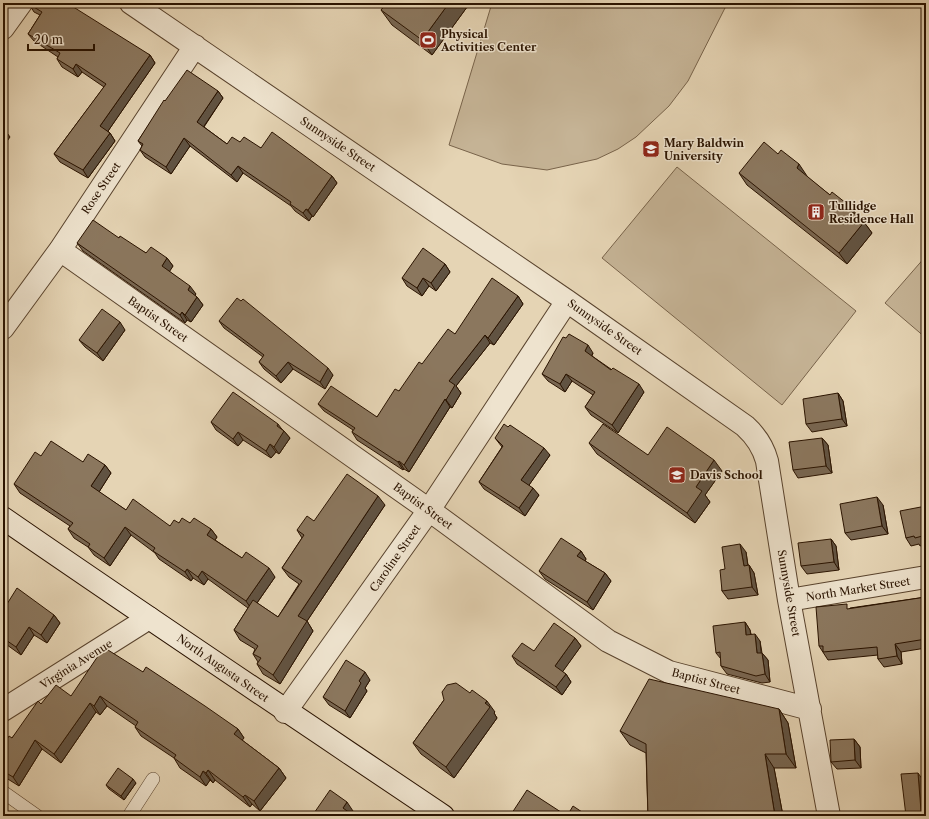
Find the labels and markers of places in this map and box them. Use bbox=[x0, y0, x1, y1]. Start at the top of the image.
place label: Physical Activities Center bbox=[440, 27, 537, 54]
sports icon: Physical Activities Center bbox=[418, 30, 438, 50]
place label: Mary Baldwin University bbox=[664, 136, 745, 163]
school or university icon: Mary Baldwin University bbox=[641, 139, 661, 159]
place label: Tullidge Residence Hall bbox=[829, 199, 914, 226]
building icon: Tullidge Residence Hall bbox=[806, 202, 826, 222]
school or university icon: Davis School bbox=[667, 465, 687, 485]
place label: Davis School bbox=[690, 468, 763, 482]

